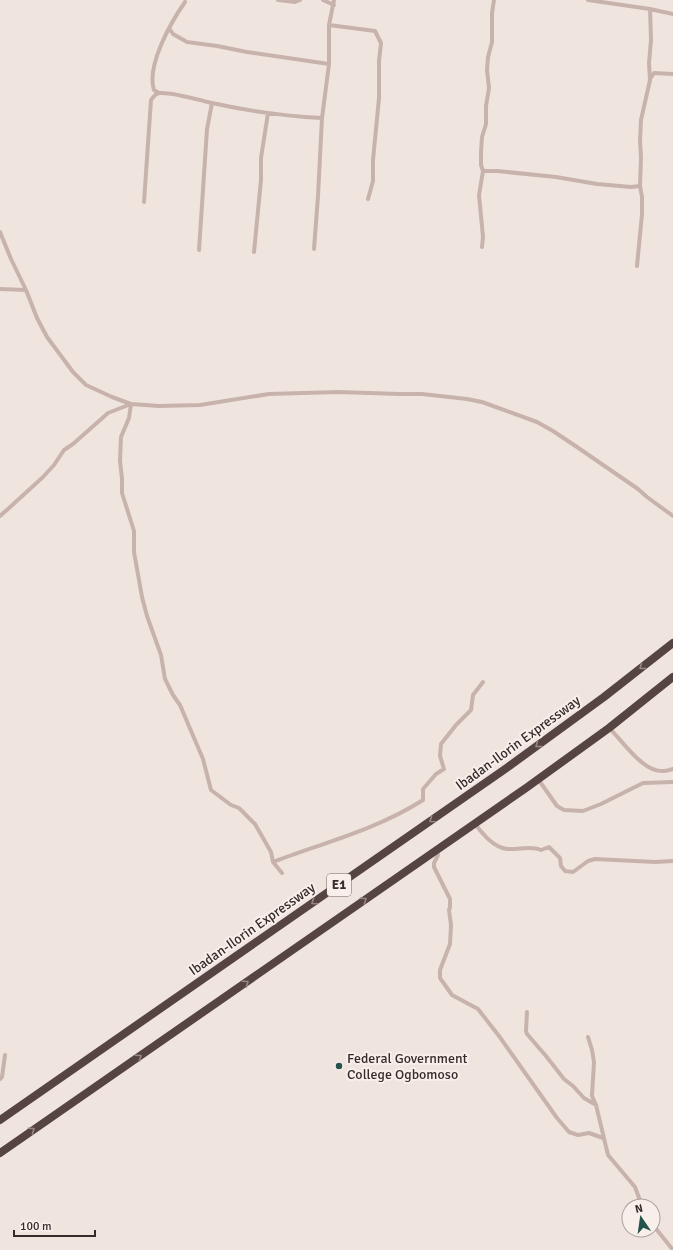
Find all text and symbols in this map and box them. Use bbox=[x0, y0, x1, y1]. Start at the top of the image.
one-way arrow bbox=[640, 663, 647, 670]
street label: Ibadan-Ilorin Expressway bbox=[452, 692, 584, 794]
one-way arrow bbox=[535, 740, 542, 748]
one-way arrow bbox=[429, 815, 436, 822]
road number: E1 bbox=[327, 874, 351, 896]
street label: Ibadan-Ilorin Expressway bbox=[186, 879, 319, 979]
one-way arrow bbox=[311, 897, 318, 904]
one-way arrow bbox=[360, 897, 367, 905]
one-way arrow bbox=[242, 980, 249, 988]
place label: Federal Government College Ogbomoso bbox=[347, 1050, 468, 1083]
one-way arrow bbox=[135, 1054, 142, 1062]
marker: Federal Government College Ogbomoso bbox=[334, 1061, 344, 1071]
one-way arrow bbox=[28, 1127, 35, 1135]
north arrow bbox=[621, 1198, 661, 1238]
text: N bbox=[634, 1202, 644, 1216]
scale bar bbox=[14, 1212, 95, 1238]
text: 100 m bbox=[20, 1219, 52, 1234]

